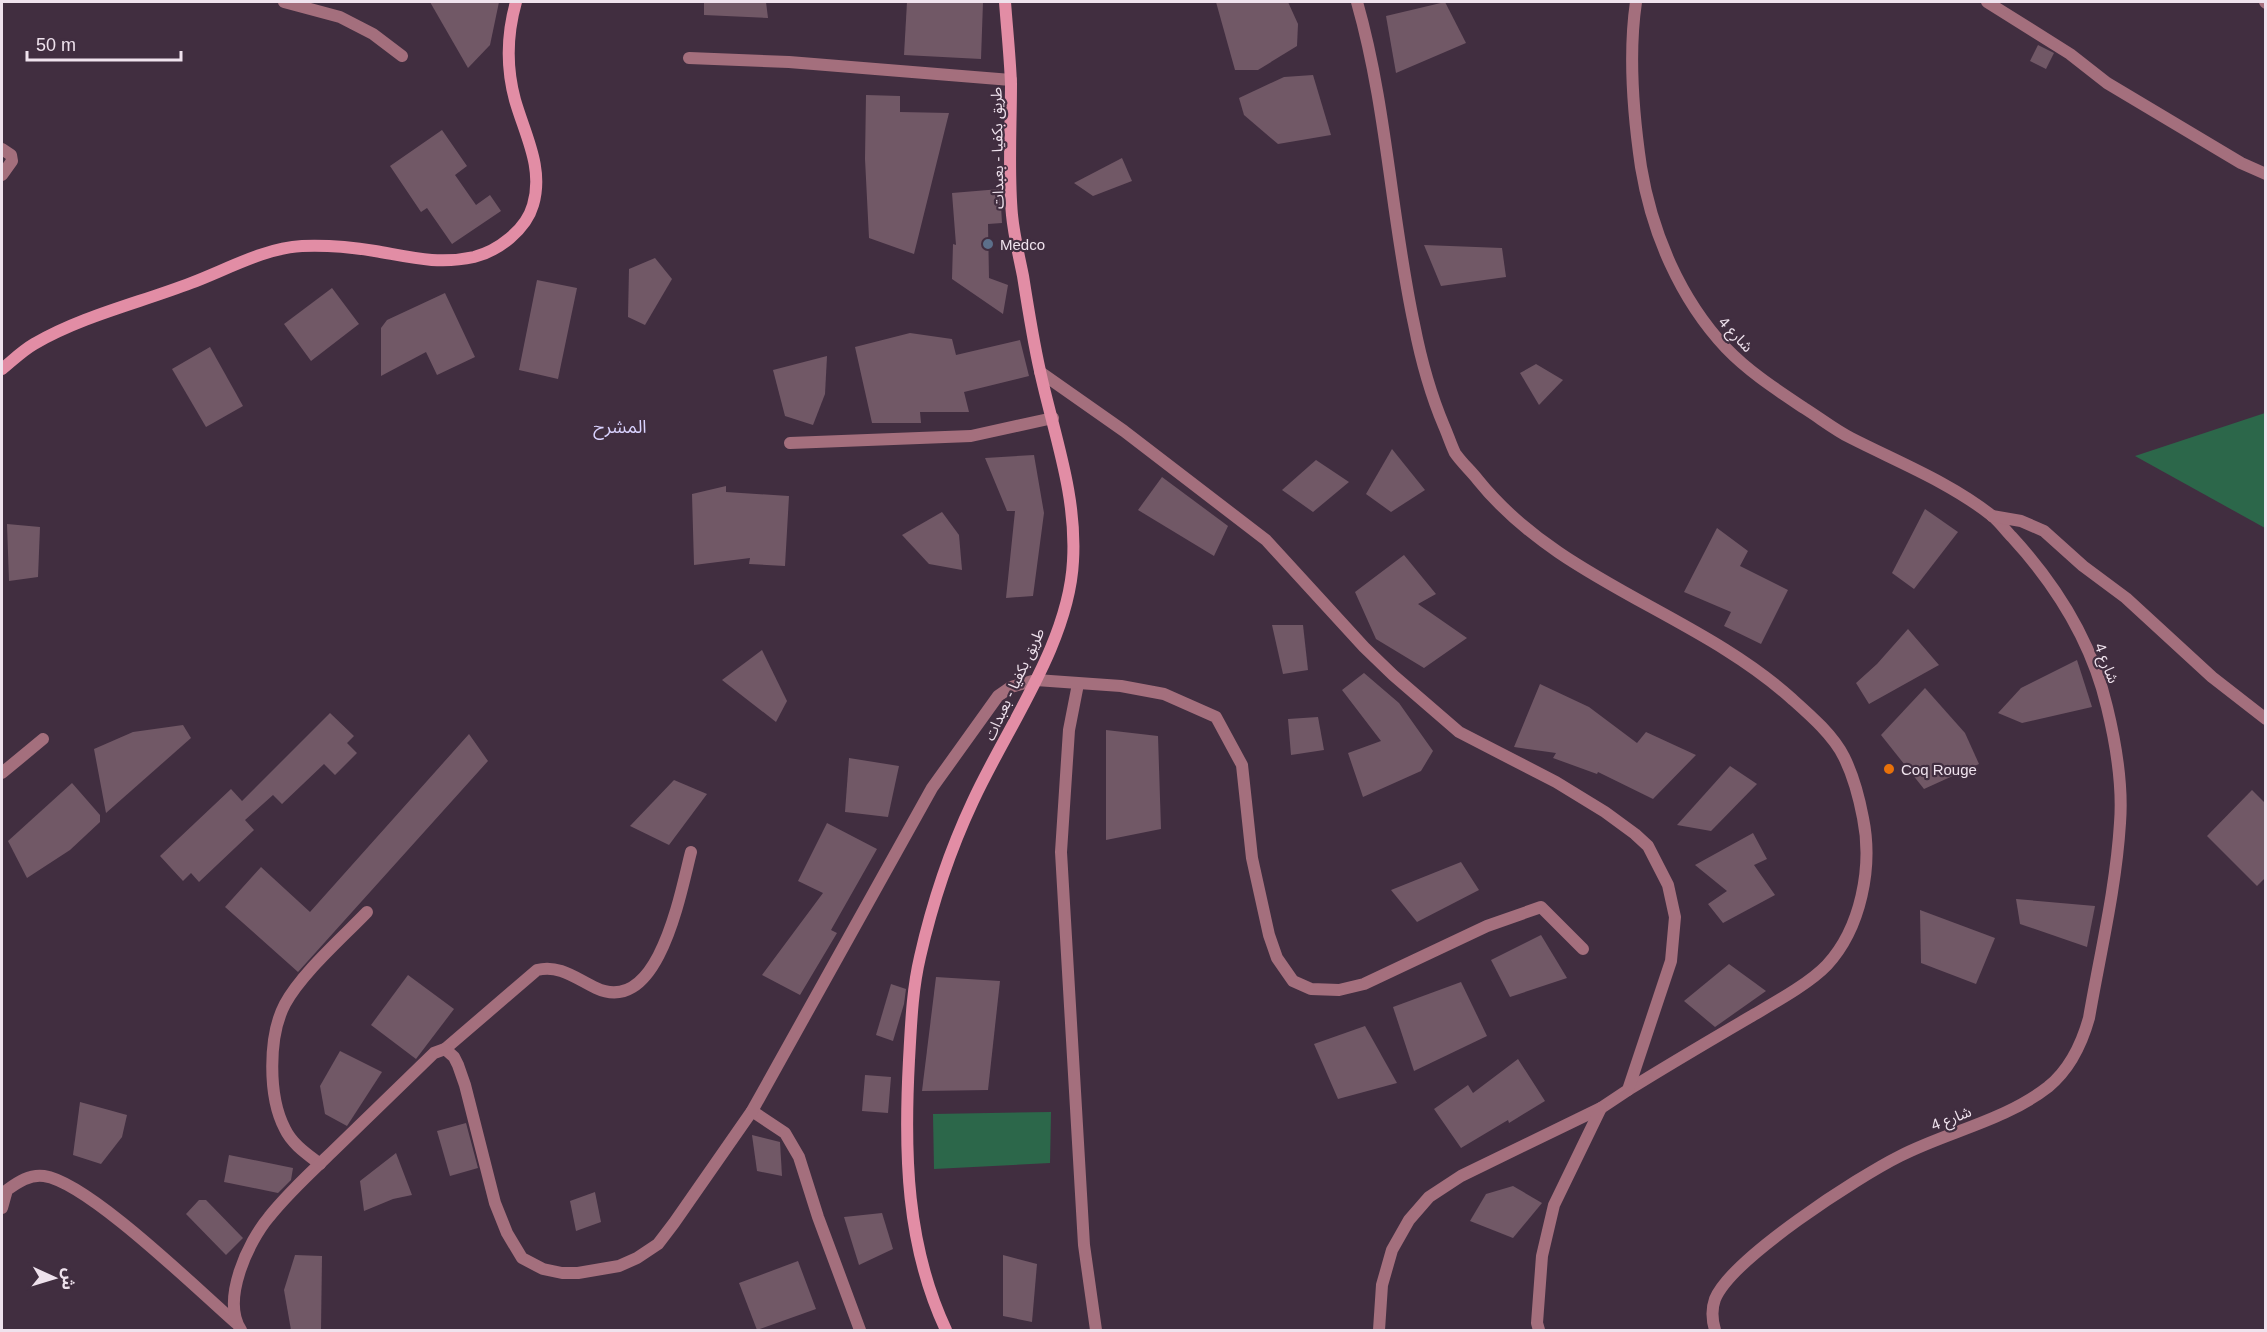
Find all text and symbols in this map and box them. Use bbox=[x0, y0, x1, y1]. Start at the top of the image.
scale bar bbox=[27, 24, 182, 62]
text: 50 m bbox=[36, 35, 76, 55]
street label: طريق بكفيا - بعبدات bbox=[987, 87, 1009, 209]
place label: Medco bbox=[1000, 236, 1045, 253]
marker: Medco bbox=[981, 237, 995, 251]
street label: شارع 4 bbox=[1713, 313, 1757, 358]
district label: المشرح bbox=[593, 417, 647, 440]
street label: طريق بكفيا - بعبدات bbox=[980, 625, 1049, 744]
street label: شارع 4 bbox=[2088, 640, 2123, 687]
place label: Coq Rouge bbox=[1901, 761, 1977, 778]
marker: Coq Rouge bbox=[1882, 762, 1896, 776]
street label: شارع 4 bbox=[1928, 1102, 1975, 1137]
north arrow bbox=[24, 1248, 84, 1308]
text: ش bbox=[58, 1267, 78, 1291]

